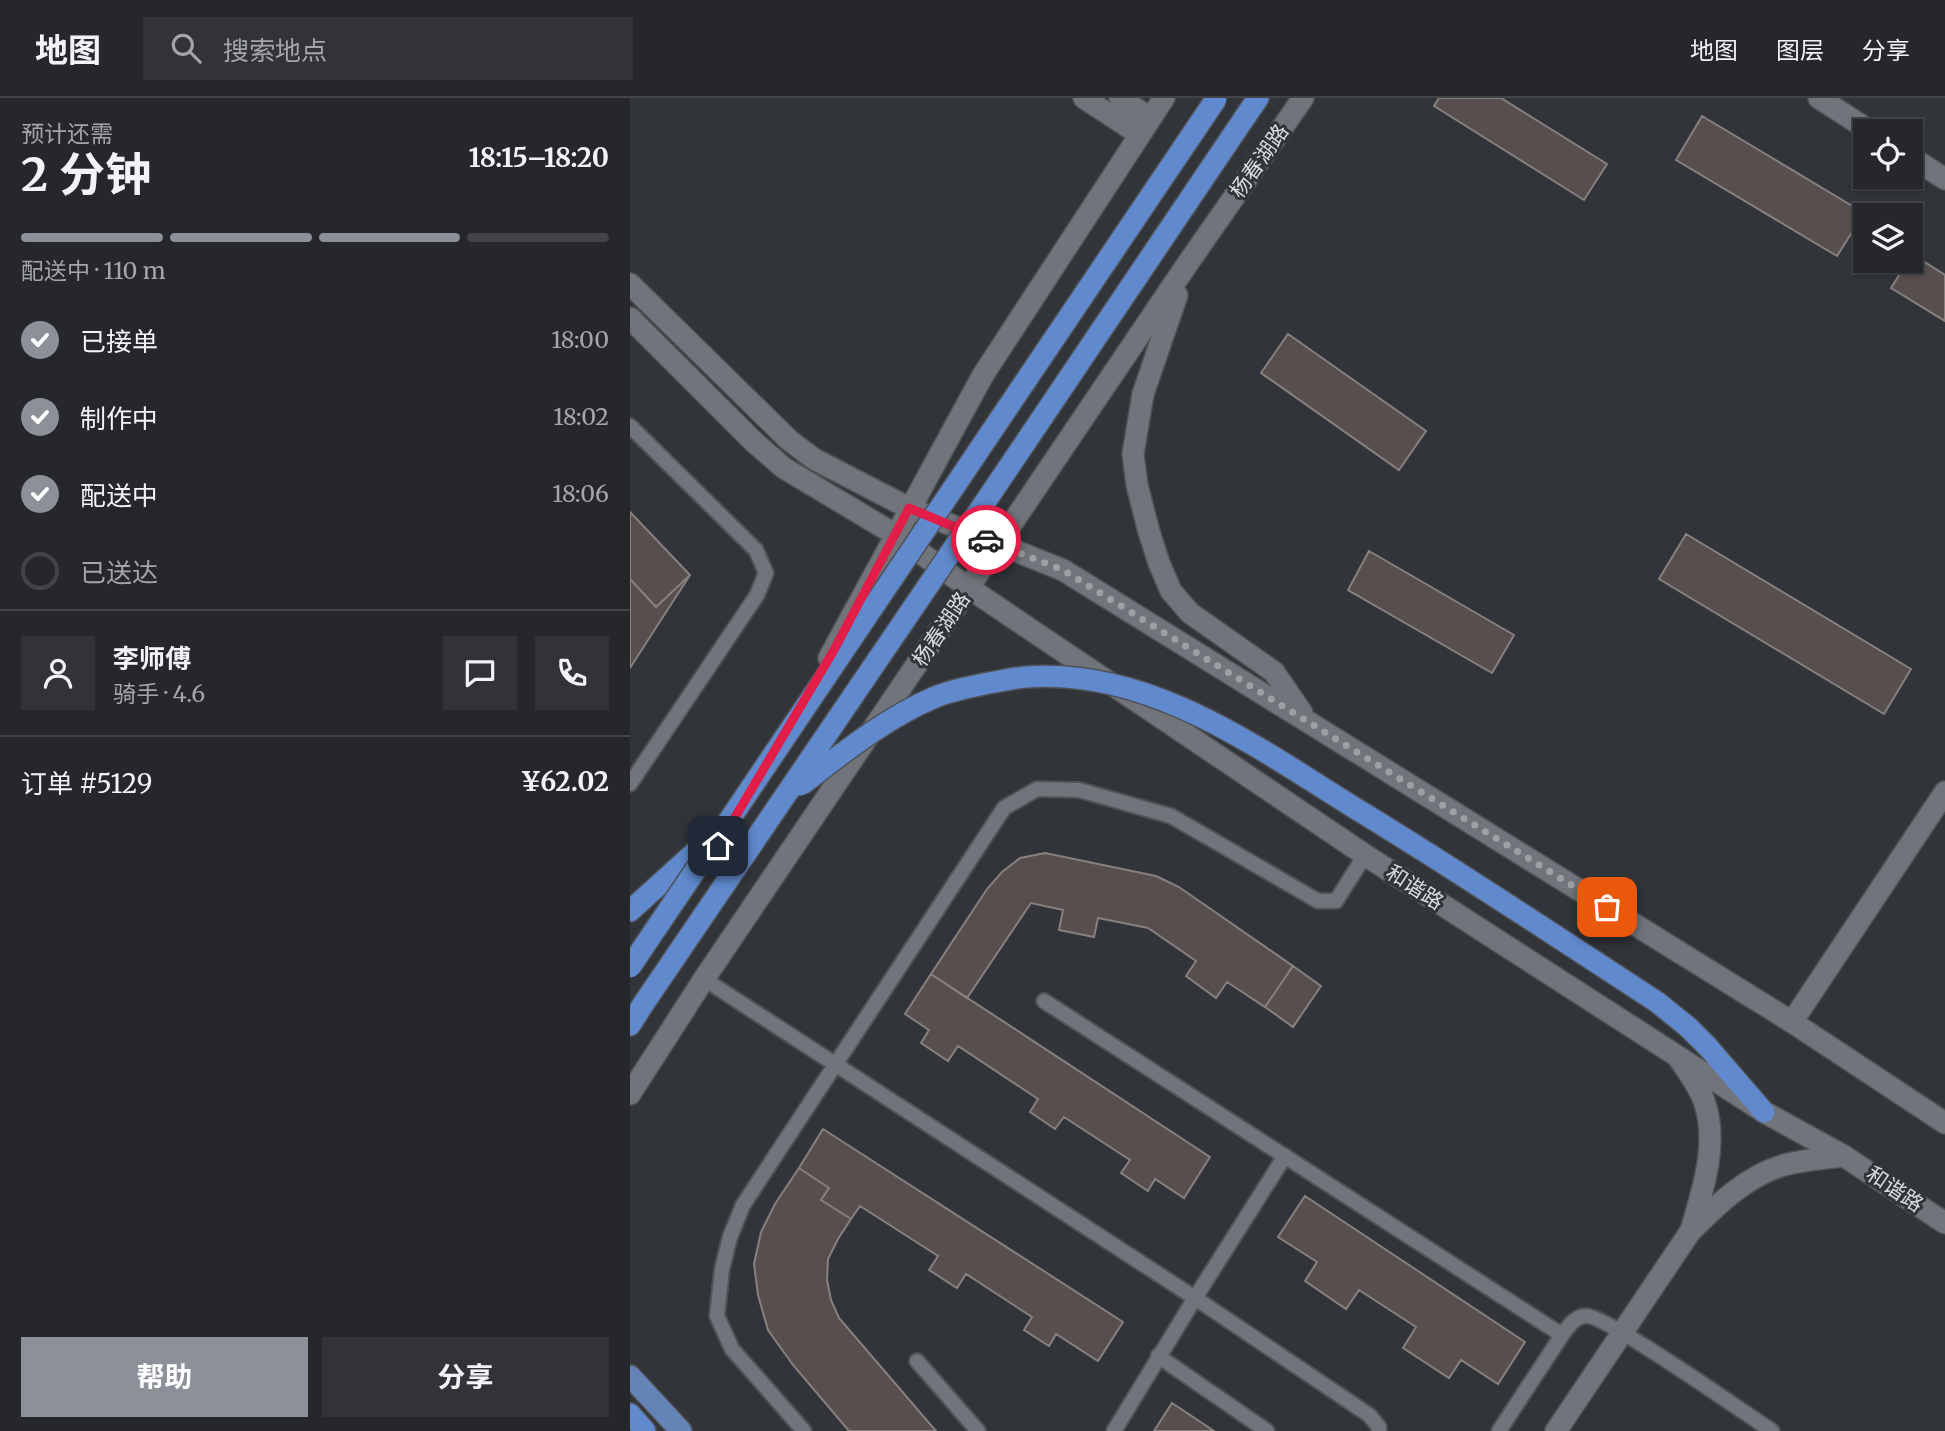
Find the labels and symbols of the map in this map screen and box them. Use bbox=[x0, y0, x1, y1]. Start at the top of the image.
street label: 杨春湖路 bbox=[1224, 119, 1294, 203]
courier bbox=[951, 505, 1021, 575]
street label: 杨春湖路 bbox=[906, 587, 976, 671]
pin bbox=[688, 816, 748, 876]
street label: 和谐路 bbox=[1381, 859, 1449, 915]
pin bbox=[1577, 877, 1637, 937]
street label: 和谐路 bbox=[1861, 1160, 1929, 1218]

